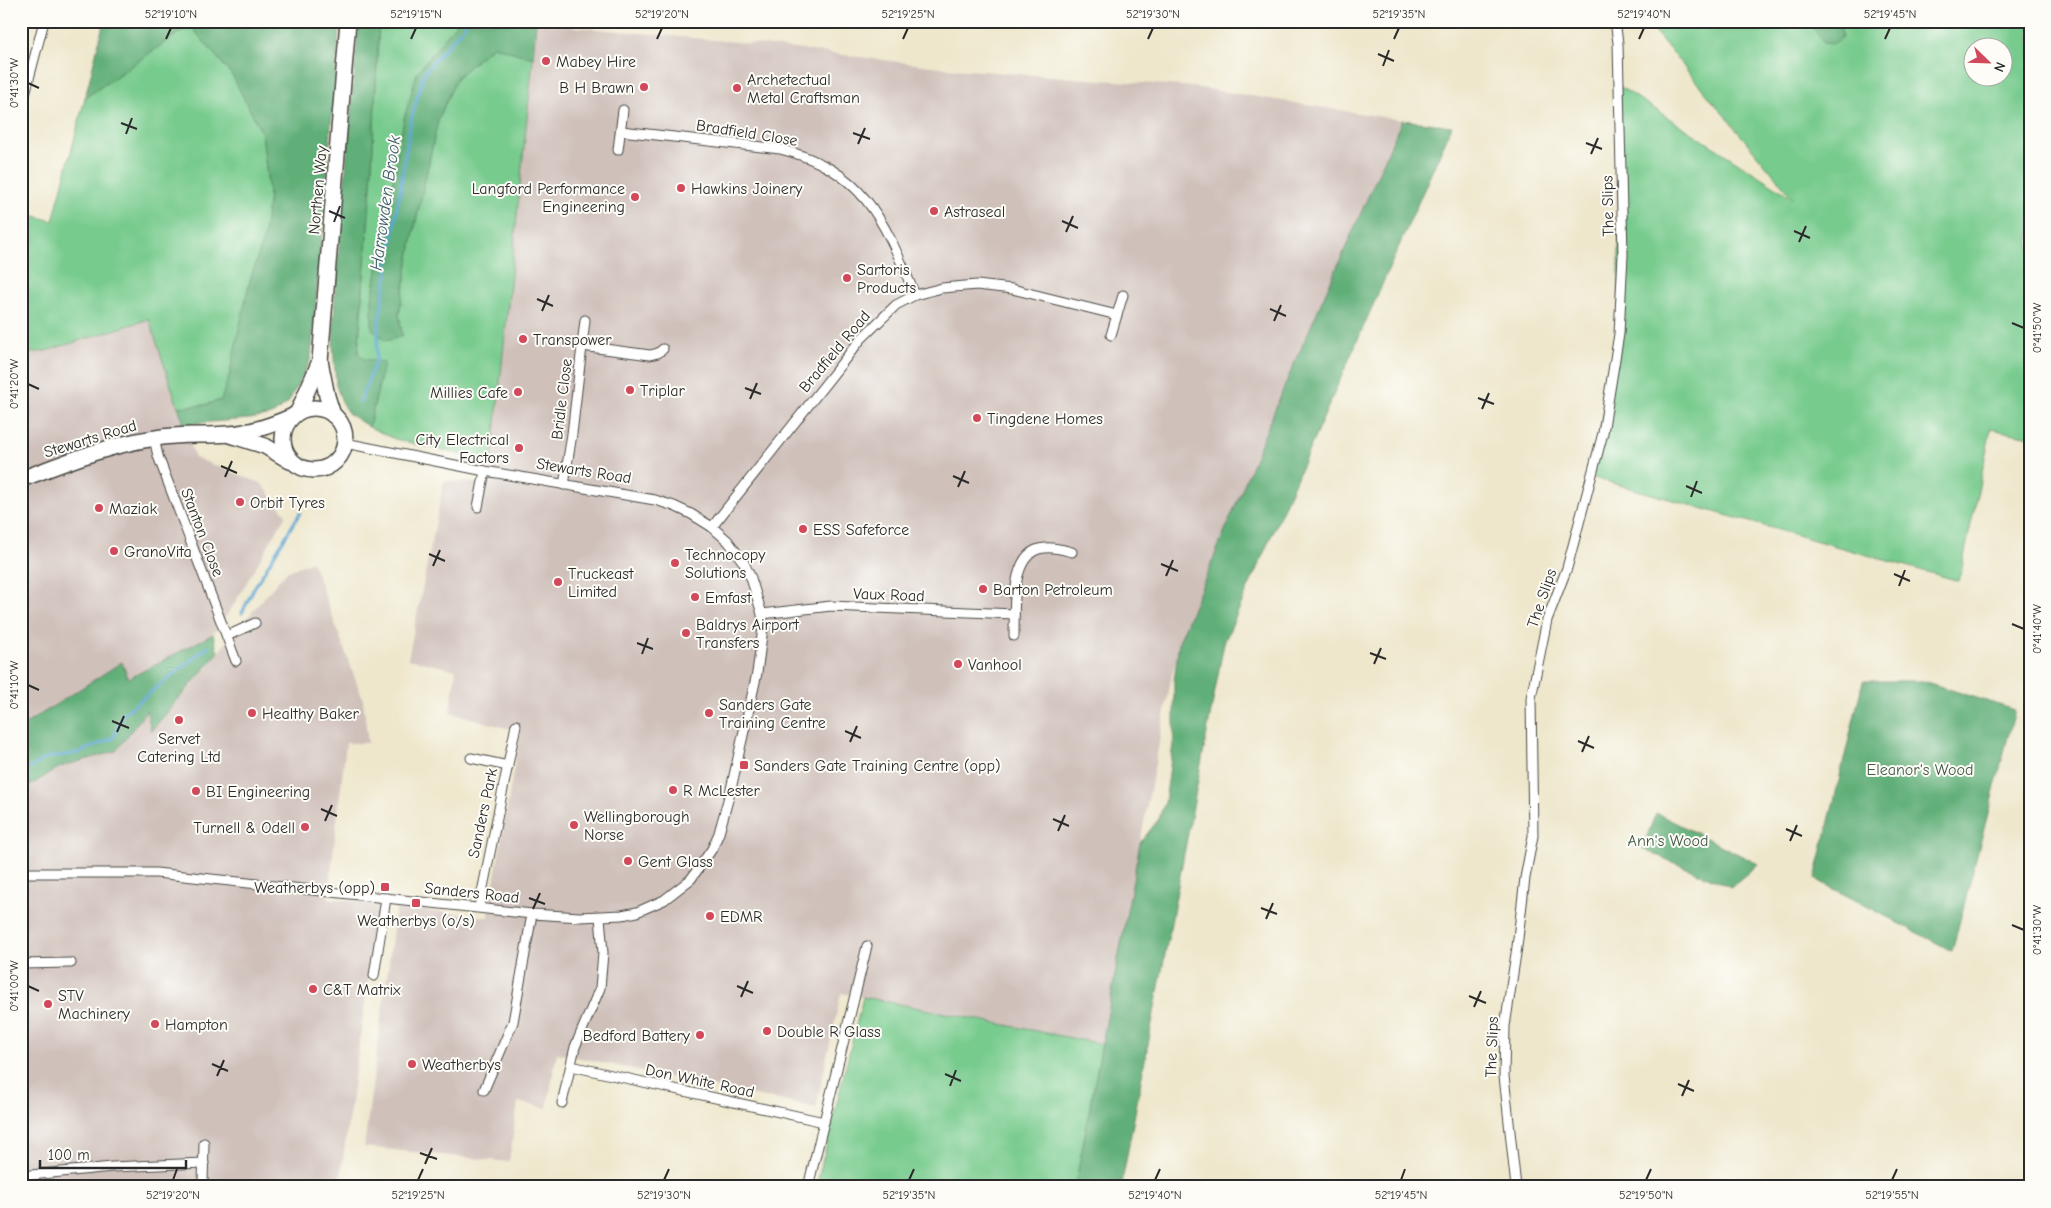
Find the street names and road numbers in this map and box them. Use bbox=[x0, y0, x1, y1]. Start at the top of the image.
street label: Bradfield Close bbox=[695, 116, 799, 150]
street label: Northen Way bbox=[305, 144, 331, 235]
street label: The Slips bbox=[1598, 175, 1618, 237]
street label: Bradfield Road bbox=[796, 307, 874, 396]
street label: Bridle Close bbox=[548, 358, 576, 441]
street label: Stewarts Road bbox=[42, 416, 139, 462]
street label: Stewarts Road bbox=[535, 455, 633, 487]
street label: Stanton Close bbox=[177, 486, 227, 579]
street label: The Slips bbox=[1523, 566, 1561, 630]
street label: Vaux Road bbox=[853, 585, 925, 605]
street label: Sanders Park bbox=[465, 766, 501, 860]
street label: Sanders Road bbox=[424, 879, 520, 907]
street label: The Slips bbox=[1482, 1016, 1502, 1078]
street label: Don White Road bbox=[644, 1061, 756, 1101]

